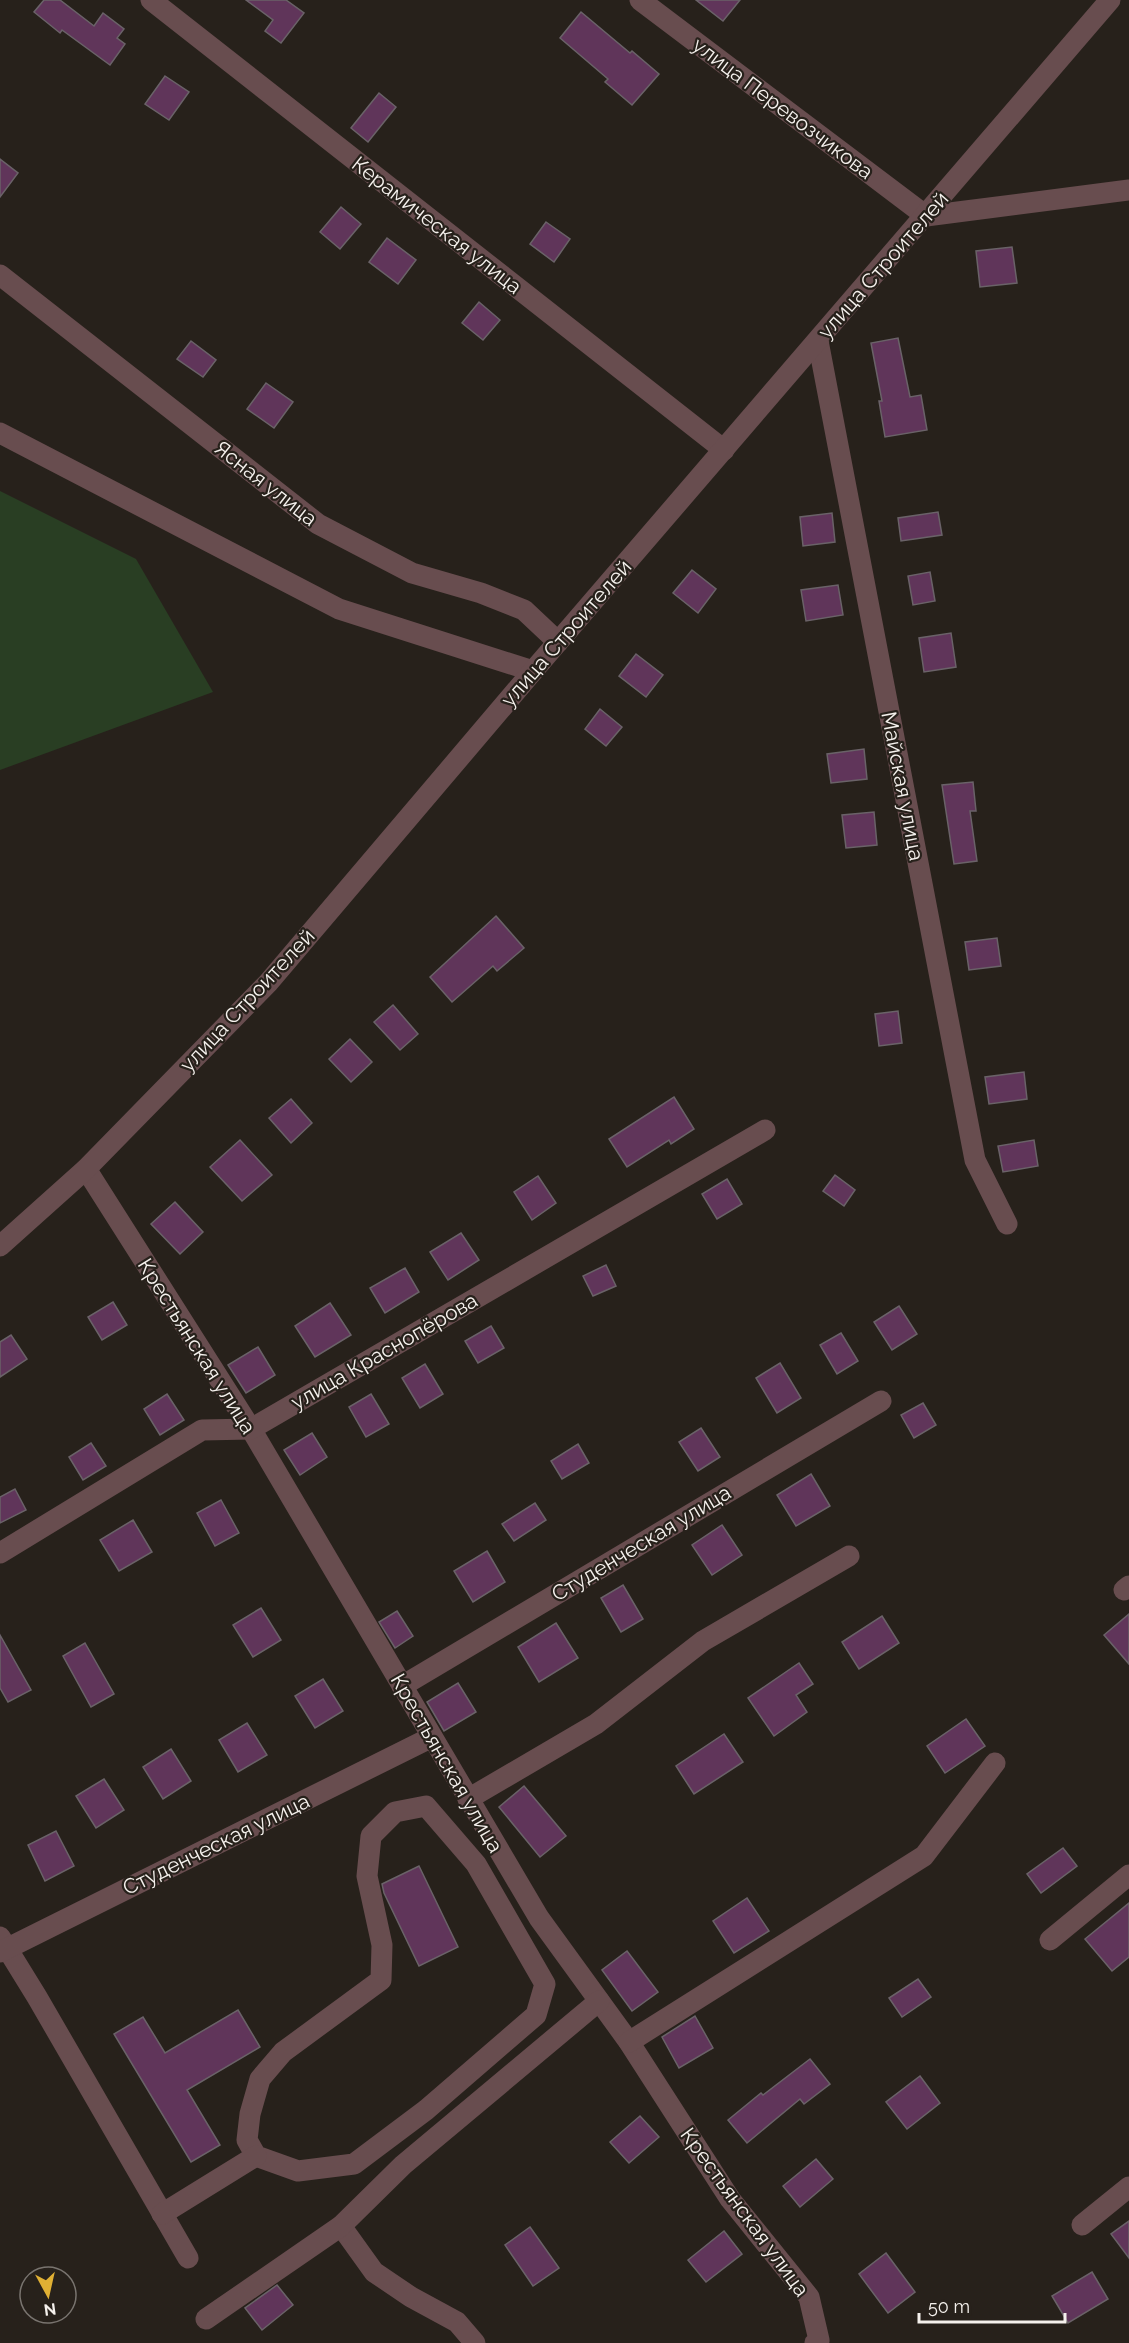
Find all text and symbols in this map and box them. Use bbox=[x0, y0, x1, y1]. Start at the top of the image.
street label: улица Перевозчикова bbox=[688, 32, 878, 184]
street label: Керамическая улица bbox=[347, 151, 527, 299]
street label: улица Строителей bbox=[812, 187, 954, 343]
street label: Ясная улица bbox=[210, 435, 322, 531]
street label: улица Строителей bbox=[495, 555, 637, 711]
street label: Майская улица bbox=[876, 709, 930, 863]
street label: улица Строителей bbox=[174, 923, 320, 1077]
street label: Крестьянская улица bbox=[133, 1254, 261, 1438]
street label: улица Краснопёрова bbox=[286, 1287, 482, 1415]
street label: Студенческая улица bbox=[547, 1480, 735, 1606]
street label: Крестьянская улица bbox=[386, 1669, 508, 1857]
street label: Студенческая улица bbox=[119, 1788, 313, 1900]
street label: Крестьянская улица bbox=[675, 2123, 815, 2301]
north arrow bbox=[18, 2265, 78, 2325]
scale bar bbox=[919, 2286, 1064, 2324]
text: 50 m bbox=[928, 2296, 970, 2317]
text: N bbox=[43, 2299, 57, 2320]

